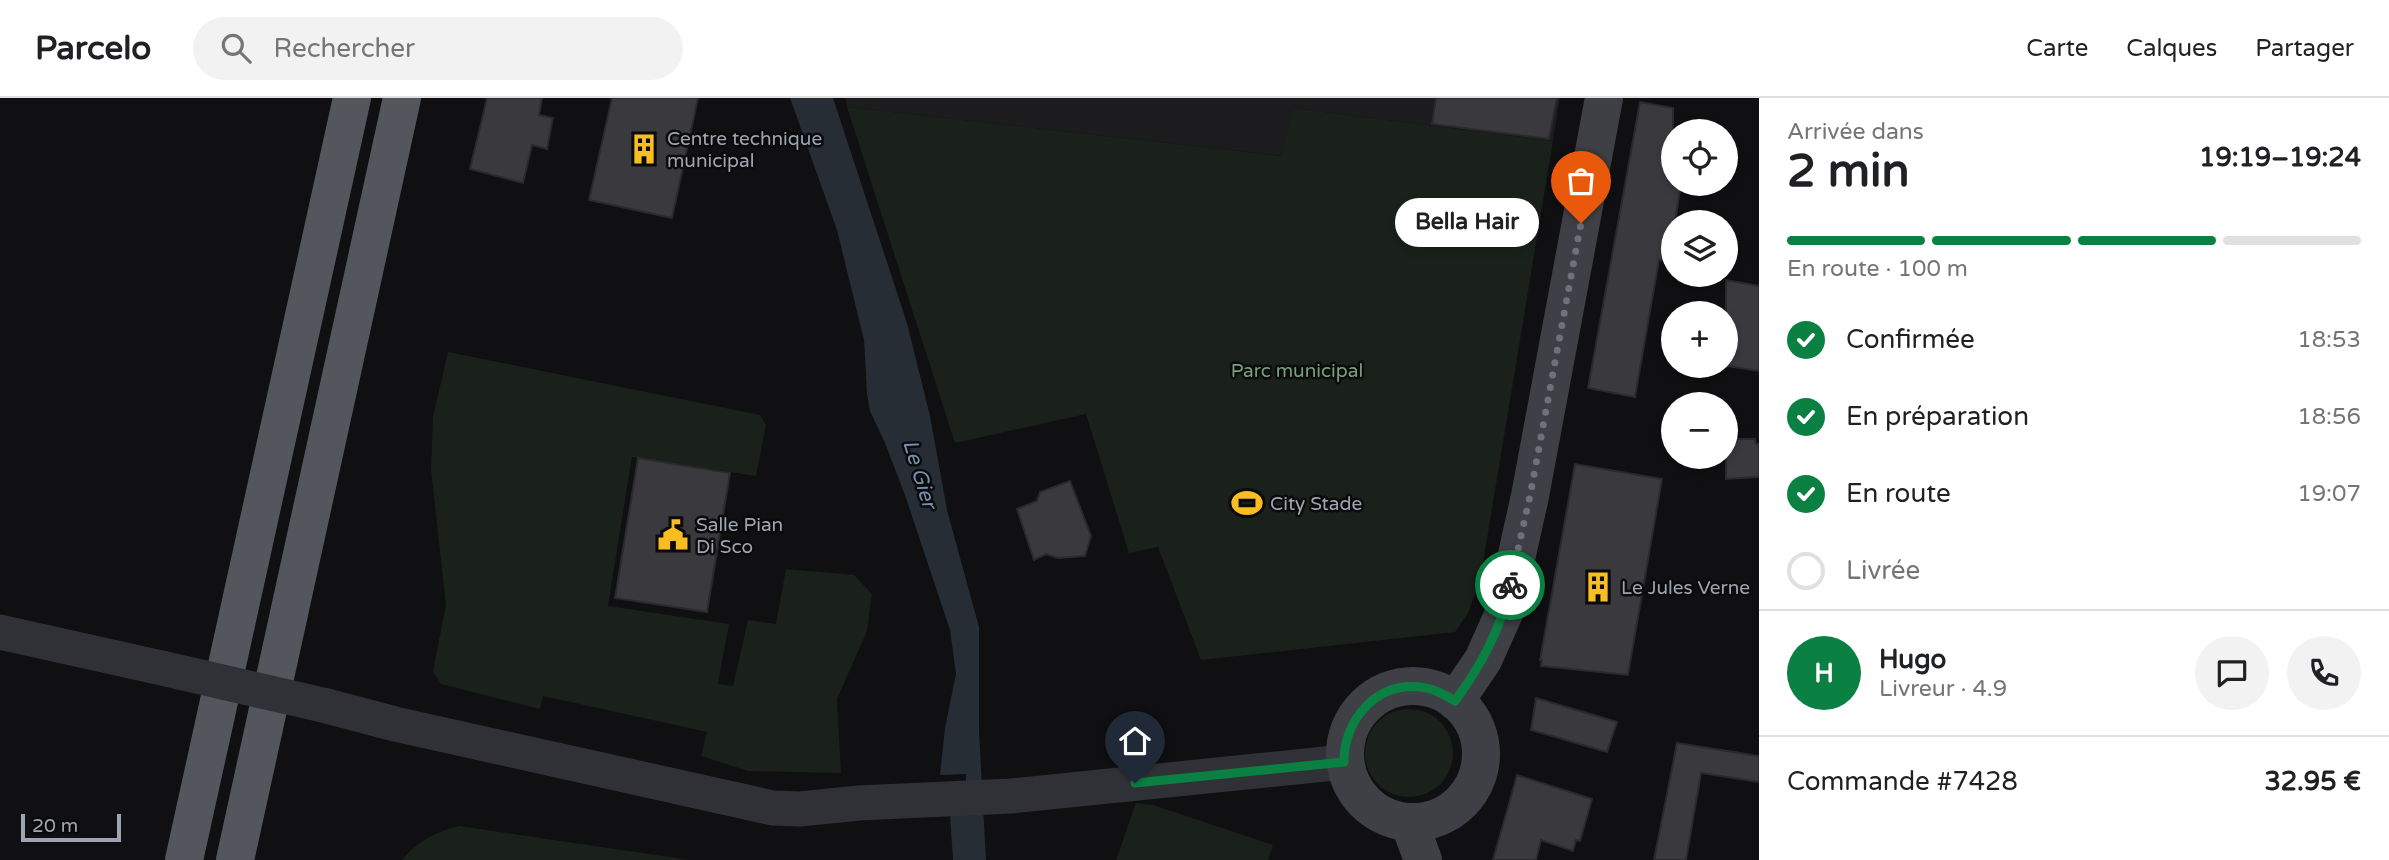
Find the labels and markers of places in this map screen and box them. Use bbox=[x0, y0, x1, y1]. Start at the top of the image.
place label: Centre technique municipal bbox=[667, 128, 822, 172]
building icon: Centre technique municipal bbox=[627, 132, 661, 166]
pin bbox=[1551, 151, 1611, 223]
callout: Bella Hair bbox=[1396, 198, 1539, 248]
sports icon: City Stade bbox=[1230, 486, 1264, 520]
place label: City Stade bbox=[1270, 493, 1362, 515]
place label: Salle Pian Di Sco bbox=[696, 514, 783, 558]
public building icon: Salle Pian Di Sco bbox=[656, 518, 690, 552]
building icon: Le Jules Verne bbox=[1581, 570, 1615, 604]
place label: Le Jules Verne bbox=[1621, 577, 1750, 599]
pin bbox=[1105, 711, 1165, 783]

